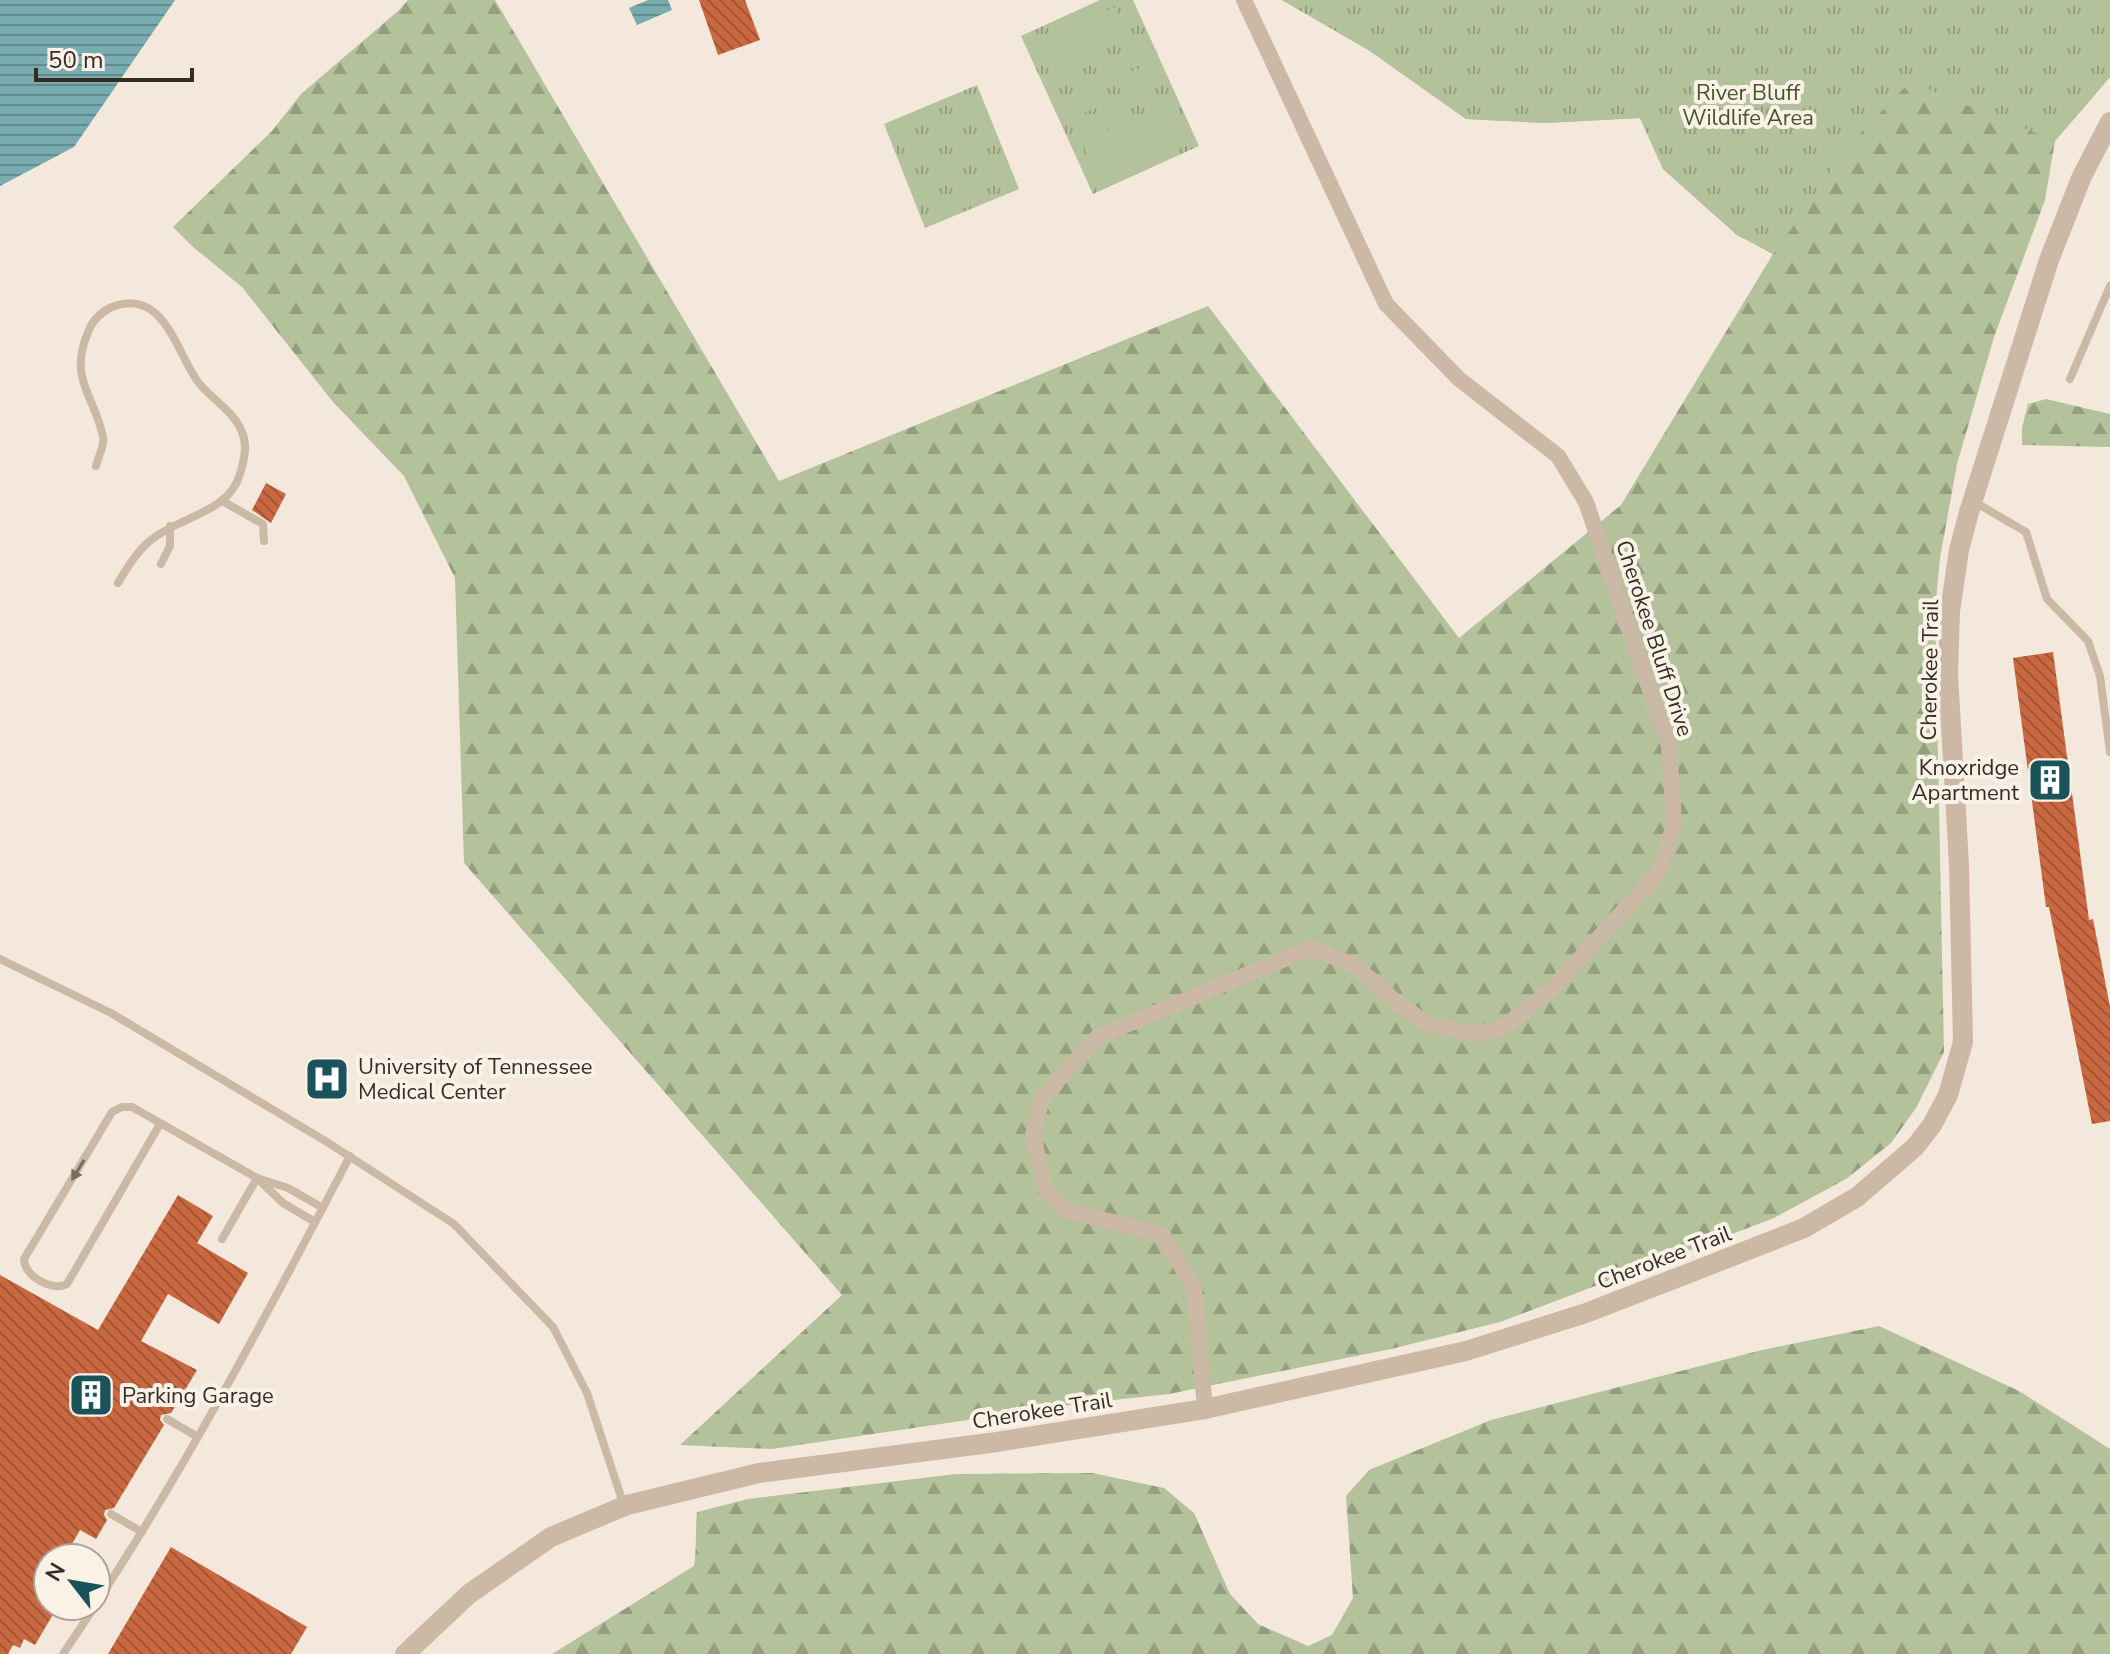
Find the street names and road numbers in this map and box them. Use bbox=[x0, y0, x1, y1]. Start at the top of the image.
street label: Cherokee Bluff Drive bbox=[1608, 536, 1700, 740]
street label: Cherokee Trail bbox=[1914, 599, 1946, 741]
street label: Cherokee Trail bbox=[1593, 1218, 1736, 1297]
street label: Cherokee Trail bbox=[970, 1385, 1115, 1437]

